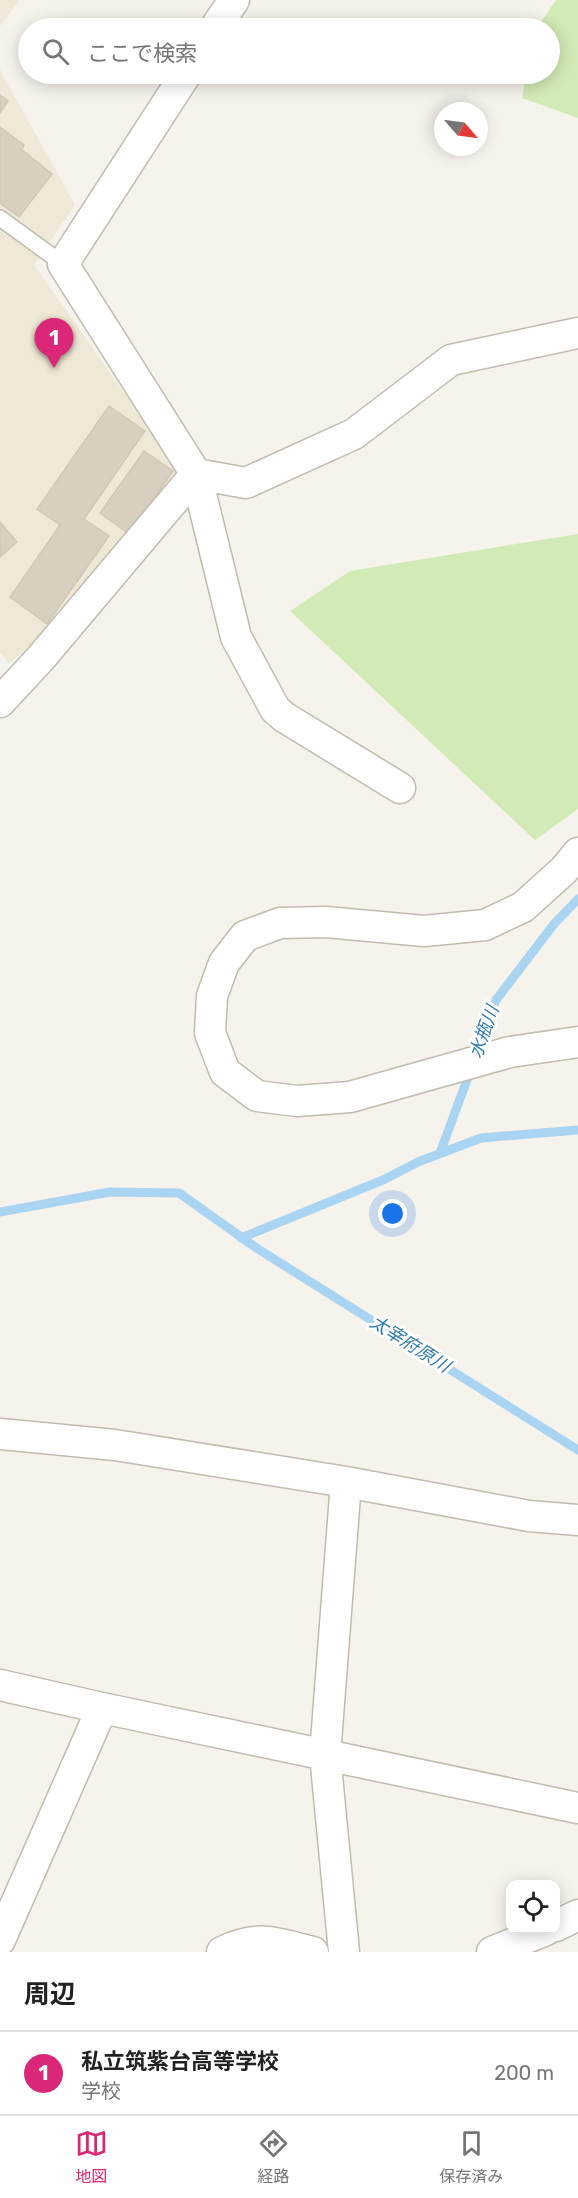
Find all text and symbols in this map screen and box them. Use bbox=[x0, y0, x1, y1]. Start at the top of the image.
search box bbox=[18, 18, 560, 84]
icon: search bbox=[39, 35, 72, 68]
text: ここで検索 bbox=[87, 40, 197, 67]
north arrow bbox=[434, 102, 488, 156]
pin: 1 bbox=[34, 318, 74, 368]
water label: 水瓶川 bbox=[464, 1001, 504, 1061]
your location bbox=[378, 1199, 407, 1228]
water label: 太宰府原川 bbox=[366, 1311, 456, 1378]
map controls bbox=[506, 1880, 560, 1934]
button: locate bbox=[506, 1880, 560, 1934]
text: 周辺 bbox=[24, 1979, 76, 2010]
text: 私立筑紫台高等学校 bbox=[81, 2048, 279, 2075]
text: 1 bbox=[39, 2061, 48, 2085]
text: 200 m bbox=[494, 2061, 554, 2085]
text: 学校 bbox=[81, 2079, 121, 2103]
tab: 地図 bbox=[75, 2127, 108, 2187]
tab: 経路 bbox=[257, 2127, 290, 2187]
tab: 保存済み bbox=[439, 2127, 503, 2187]

